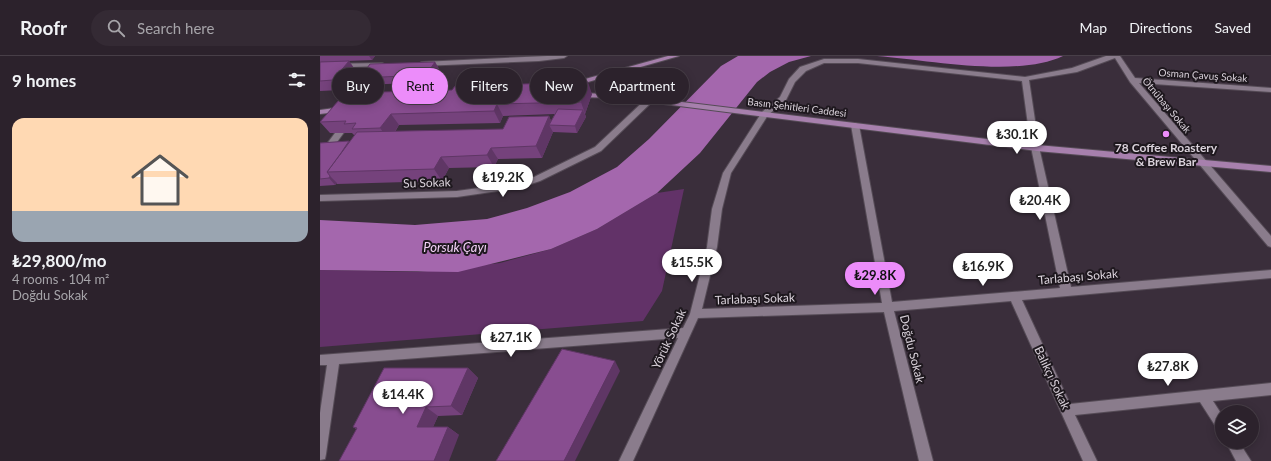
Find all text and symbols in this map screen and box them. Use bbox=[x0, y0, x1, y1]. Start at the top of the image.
search box bbox=[91, 10, 371, 46]
text: Roofr bbox=[20, 16, 67, 39]
icon: search bbox=[105, 17, 127, 39]
text: Search here bbox=[137, 19, 214, 37]
text: Map bbox=[1080, 19, 1107, 36]
text: Directions bbox=[1129, 19, 1192, 36]
text: Saved bbox=[1214, 19, 1251, 36]
street label: Osman Çavuş Sokak bbox=[1158, 66, 1249, 84]
chip: Buy bbox=[332, 68, 384, 104]
chip: Rent bbox=[392, 68, 448, 104]
chip: Filters bbox=[456, 68, 522, 104]
chip: New bbox=[530, 68, 587, 104]
chip: Apartment bbox=[595, 68, 689, 104]
icon: filters bbox=[286, 69, 308, 91]
text: 9 homes bbox=[12, 70, 76, 91]
street label: Ötnübaşı Sokak bbox=[1140, 75, 1194, 136]
street label: Basın Şehitleri Caddesi bbox=[747, 95, 847, 119]
pin: ₺30.1K bbox=[984, 121, 1050, 155]
text: ₺30.1K bbox=[996, 126, 1038, 142]
marker: 78 Coffee Roastery & Brew Bar bbox=[1161, 129, 1171, 139]
place label: 78 Coffee Roastery & Brew Bar bbox=[1115, 140, 1218, 169]
icon: home bbox=[124, 144, 196, 216]
pin: ₺19.2K bbox=[470, 164, 536, 198]
text: ₺19.2K bbox=[482, 169, 524, 185]
street label: Su Sokak bbox=[403, 174, 452, 191]
pin: ₺20.4K bbox=[1007, 187, 1073, 221]
text: ₺20.4K bbox=[1019, 192, 1061, 208]
water label: Porsuk Çayı bbox=[423, 239, 487, 255]
pin: ₺15.5K bbox=[659, 249, 725, 283]
text: ₺29,800/mo bbox=[12, 250, 107, 271]
pin: ₺16.9K bbox=[950, 253, 1016, 287]
text: ₺15.5K bbox=[671, 254, 713, 270]
text: ₺16.9K bbox=[962, 258, 1004, 274]
pin: ₺29.8K bbox=[842, 262, 908, 296]
street label: Tarlabaşı Sokak bbox=[1037, 265, 1119, 287]
text: ₺29.8K bbox=[854, 267, 896, 283]
text: 4 rooms · 104 m² bbox=[12, 271, 109, 287]
text: Doğdu Sokak bbox=[12, 287, 88, 303]
street label: Tarlabaşı Sokak bbox=[715, 290, 796, 307]
street label: Yörük Sokak bbox=[648, 305, 689, 371]
street label: Doğdu Sokak bbox=[897, 313, 928, 385]
pin: ₺27.1K bbox=[478, 324, 544, 358]
text: ₺27.1K bbox=[490, 329, 532, 345]
street label: Balıkçı Sokak bbox=[1031, 344, 1074, 413]
pin: ₺27.8K bbox=[1135, 353, 1201, 387]
text: ₺27.8K bbox=[1147, 358, 1189, 374]
pin: ₺14.4K bbox=[370, 381, 436, 415]
text: ₺14.4K bbox=[382, 386, 424, 402]
map controls bbox=[1215, 405, 1259, 449]
button: layers bbox=[1215, 405, 1259, 449]

